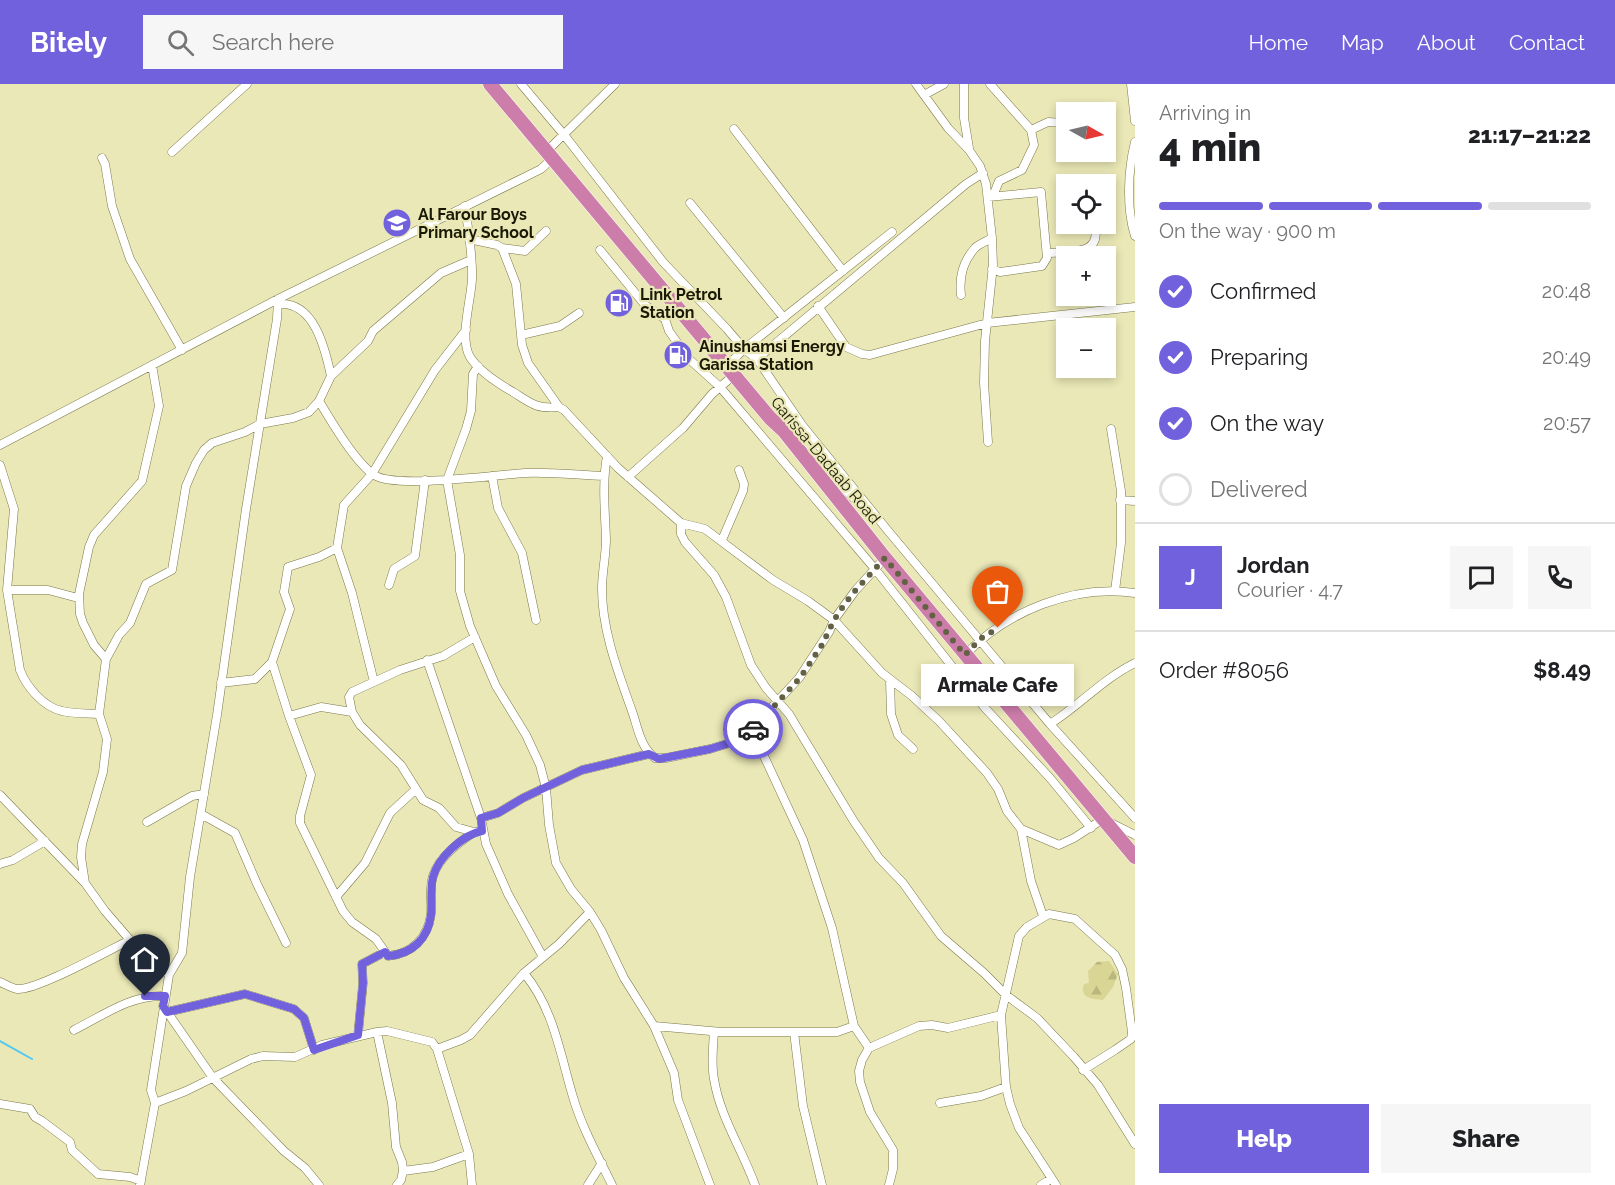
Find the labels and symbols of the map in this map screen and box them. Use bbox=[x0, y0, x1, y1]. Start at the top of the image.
north arrow bbox=[1056, 102, 1116, 162]
place label: Al Farour Boys Primary School bbox=[418, 205, 535, 242]
school or university icon: Al Farour Boys Primary School bbox=[381, 207, 413, 239]
place label: Link Petrol Station bbox=[640, 285, 723, 322]
fuel station icon: Link Petrol Station bbox=[603, 287, 635, 319]
place label: Ainushamsi Energy Garissa Station bbox=[699, 337, 845, 374]
fuel station icon: Ainushamsi Energy Garissa Station bbox=[662, 339, 694, 371]
street label: Garissa-Dadaab Road bbox=[767, 393, 884, 528]
pin bbox=[972, 566, 1023, 628]
callout: Armale Cafe bbox=[922, 664, 1074, 706]
courier bbox=[723, 699, 783, 759]
pin bbox=[119, 934, 170, 996]

